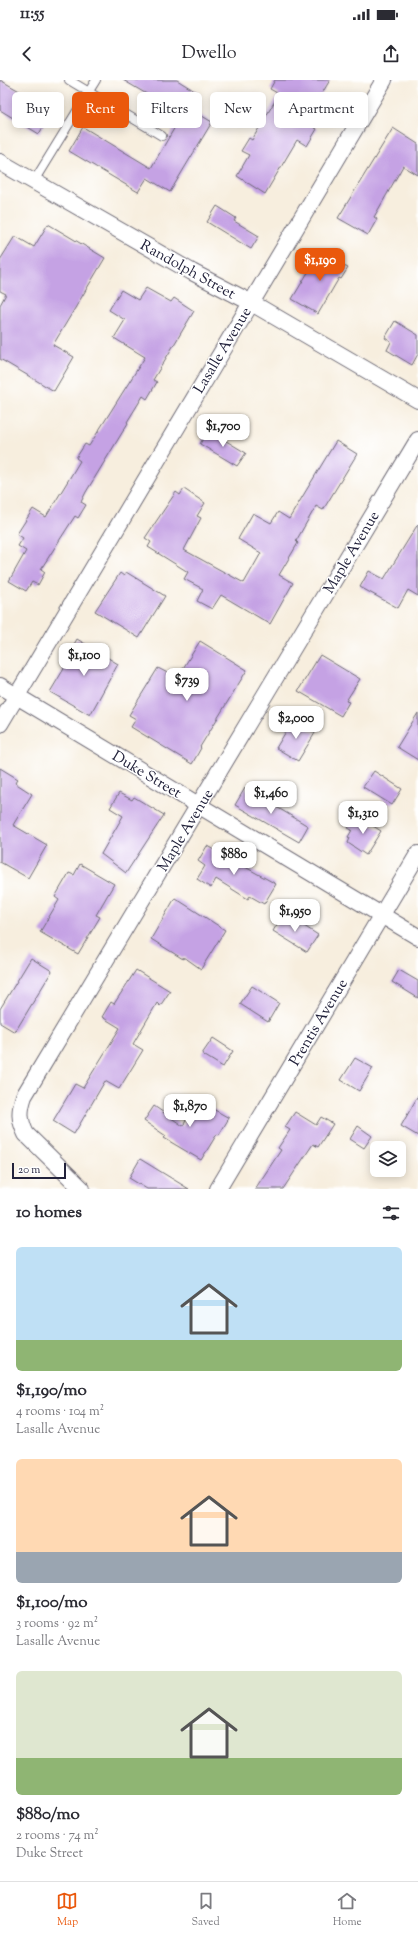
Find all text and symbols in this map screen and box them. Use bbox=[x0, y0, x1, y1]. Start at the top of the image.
text: 11:55 bbox=[20, 4, 45, 25]
text: Dwello bbox=[181, 41, 237, 67]
icon: back bbox=[16, 43, 38, 65]
icon: share bbox=[380, 43, 402, 65]
chip: Buy bbox=[12, 92, 64, 128]
chip: Rent bbox=[72, 92, 129, 128]
chip: Filters bbox=[137, 92, 202, 128]
chip: New bbox=[210, 92, 266, 128]
chip: Apartment bbox=[274, 92, 368, 128]
street label: Randolph Street bbox=[136, 235, 239, 305]
pin: $1,190 bbox=[287, 248, 353, 282]
text: $1,190 bbox=[304, 252, 336, 270]
street label: Lasalle Avenue bbox=[189, 304, 257, 398]
pin: $1,700 bbox=[190, 414, 256, 448]
text: $1,700 bbox=[206, 418, 240, 436]
street label: Maple Avenue bbox=[319, 507, 385, 598]
pin: $1,100 bbox=[51, 643, 117, 677]
text: $1,100 bbox=[68, 647, 100, 665]
pin: $739 bbox=[163, 668, 211, 702]
text: $739 bbox=[175, 672, 199, 690]
pin: $2,000 bbox=[263, 706, 329, 740]
text: $2,000 bbox=[278, 710, 314, 728]
street label: Duke Street bbox=[108, 746, 185, 804]
pin: $1,460 bbox=[238, 781, 304, 815]
street label: Maple Avenue bbox=[153, 785, 219, 876]
text: $1,460 bbox=[254, 785, 288, 803]
pin: $1,310 bbox=[330, 801, 396, 835]
text: $1,310 bbox=[347, 805, 379, 823]
pin: $880 bbox=[210, 842, 258, 876]
text: $880 bbox=[221, 846, 247, 864]
pin: $1,950 bbox=[262, 899, 328, 933]
text: $1,950 bbox=[279, 903, 311, 921]
street label: Prentis Avenue bbox=[285, 975, 354, 1070]
pin: $1,870 bbox=[157, 1094, 223, 1128]
text: $1,870 bbox=[173, 1098, 207, 1116]
map controls bbox=[370, 1141, 406, 1177]
button: layers bbox=[370, 1141, 406, 1177]
scale bar bbox=[12, 1161, 66, 1180]
text: 20 m bbox=[18, 1162, 40, 1178]
text: 10 homes bbox=[16, 1201, 82, 1225]
icon: filters bbox=[380, 1202, 402, 1224]
icon: home bbox=[173, 1273, 245, 1345]
text: $1,190/mo bbox=[16, 1379, 87, 1403]
text: 4 rooms · 104 m² bbox=[16, 1403, 104, 1421]
text: Lasalle Avenue bbox=[16, 1421, 100, 1439]
icon: home bbox=[173, 1485, 245, 1557]
text: $1,100/mo bbox=[16, 1591, 87, 1615]
text: 3 rooms · 92 m² bbox=[16, 1615, 98, 1633]
text: Lasalle Avenue bbox=[16, 1633, 100, 1651]
icon: home bbox=[173, 1697, 245, 1769]
text: $880/mo bbox=[16, 1803, 80, 1827]
text: 2 rooms · 74 m² bbox=[16, 1827, 99, 1845]
text: Duke Street bbox=[16, 1845, 83, 1863]
tab: Map bbox=[56, 1890, 78, 1930]
tab: Saved bbox=[191, 1890, 220, 1930]
tab: Home bbox=[333, 1890, 362, 1930]

